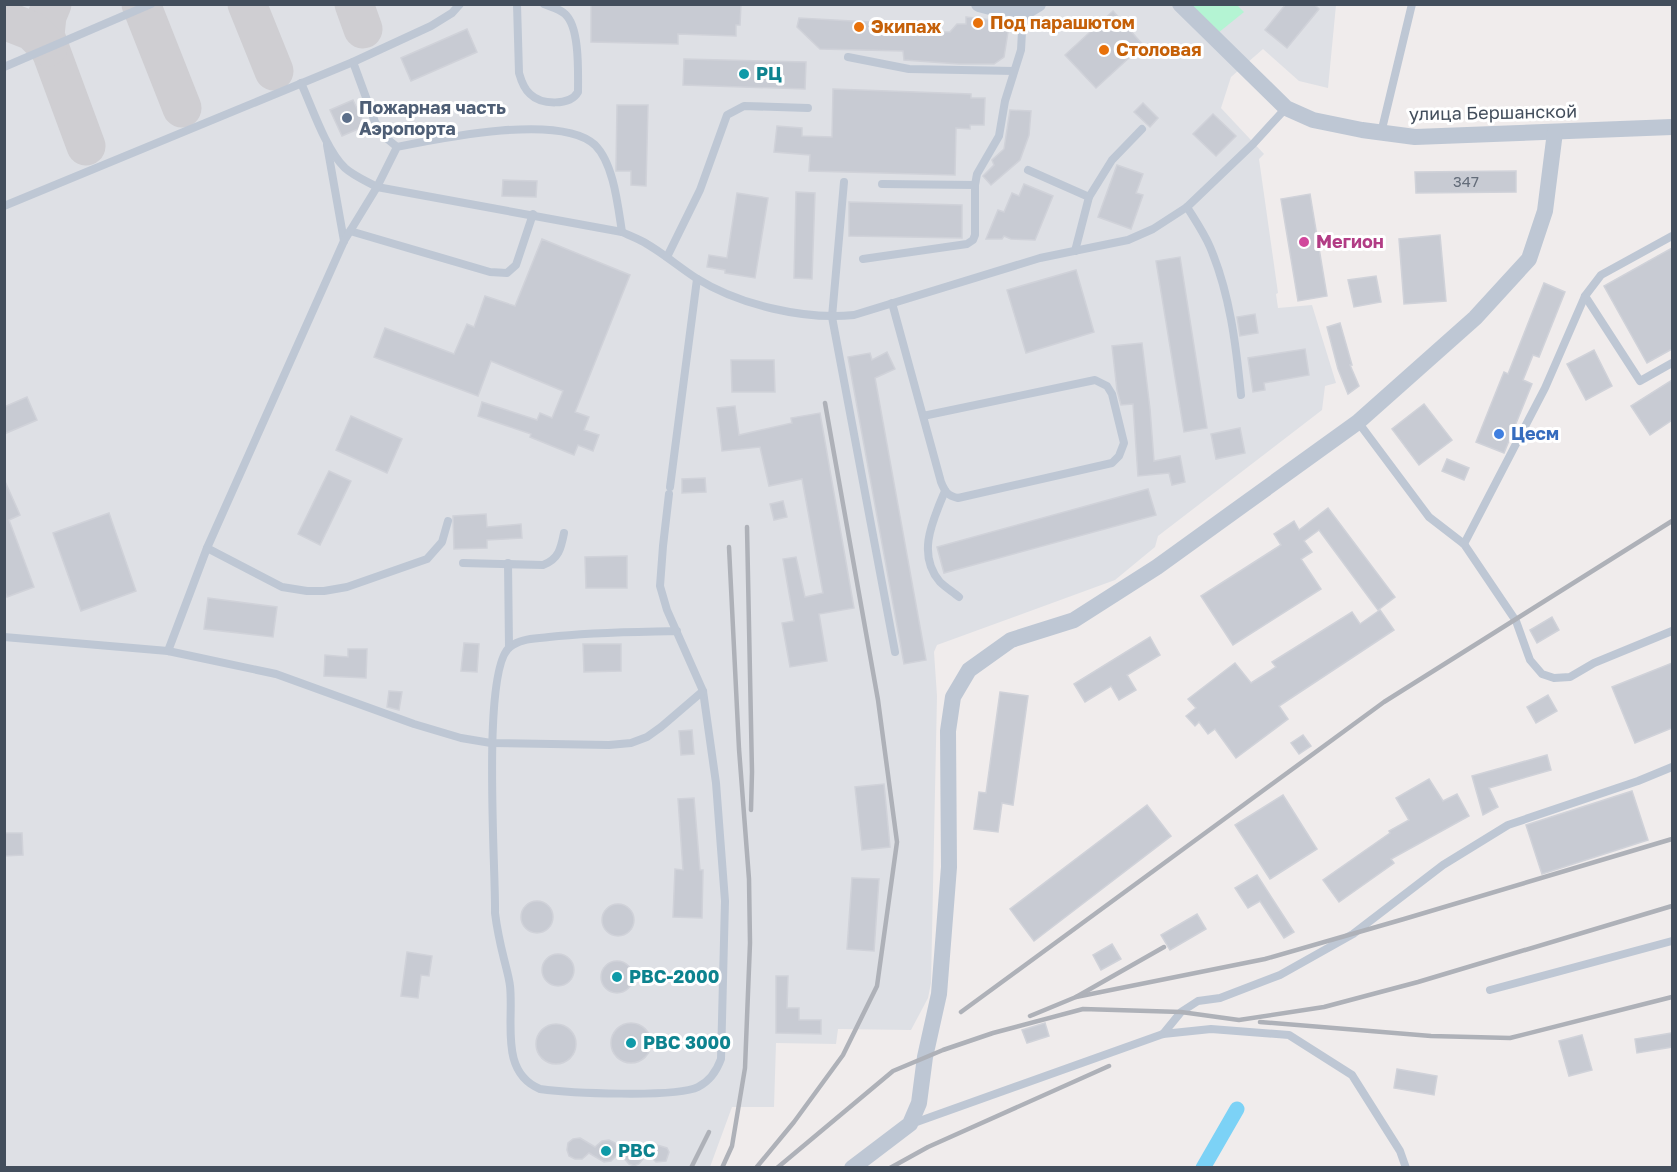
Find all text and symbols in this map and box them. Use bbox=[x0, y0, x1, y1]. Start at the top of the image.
place label: Под парашютом bbox=[990, 11, 1135, 33]
place label: Экипаж bbox=[871, 15, 941, 37]
marker: Под парашютом bbox=[971, 16, 985, 30]
marker: Экипаж bbox=[852, 20, 866, 34]
place label: Столовая bbox=[1116, 38, 1202, 60]
marker: Столовая bbox=[1097, 43, 1111, 57]
place label: РЦ bbox=[756, 62, 782, 84]
marker: РЦ bbox=[737, 67, 751, 81]
place label: Пожарная часть Аэропорта bbox=[359, 96, 506, 139]
street label: улица Бершанской bbox=[1409, 100, 1577, 124]
marker: Пожарная часть Аэропорта bbox=[340, 111, 354, 125]
house number: 347 bbox=[1453, 172, 1479, 190]
place label: Мегион bbox=[1316, 230, 1384, 252]
marker: Мегион bbox=[1297, 235, 1311, 249]
place label: Цесм bbox=[1511, 422, 1559, 444]
marker: Цесм bbox=[1492, 427, 1506, 441]
place label: РВС-2000 bbox=[629, 965, 719, 987]
marker: РВС-2000 bbox=[610, 970, 624, 984]
place label: РВС 3000 bbox=[643, 1031, 731, 1053]
marker: РВС 3000 bbox=[624, 1036, 638, 1050]
place label: РВС bbox=[618, 1139, 656, 1161]
marker: РВС bbox=[599, 1144, 613, 1158]

